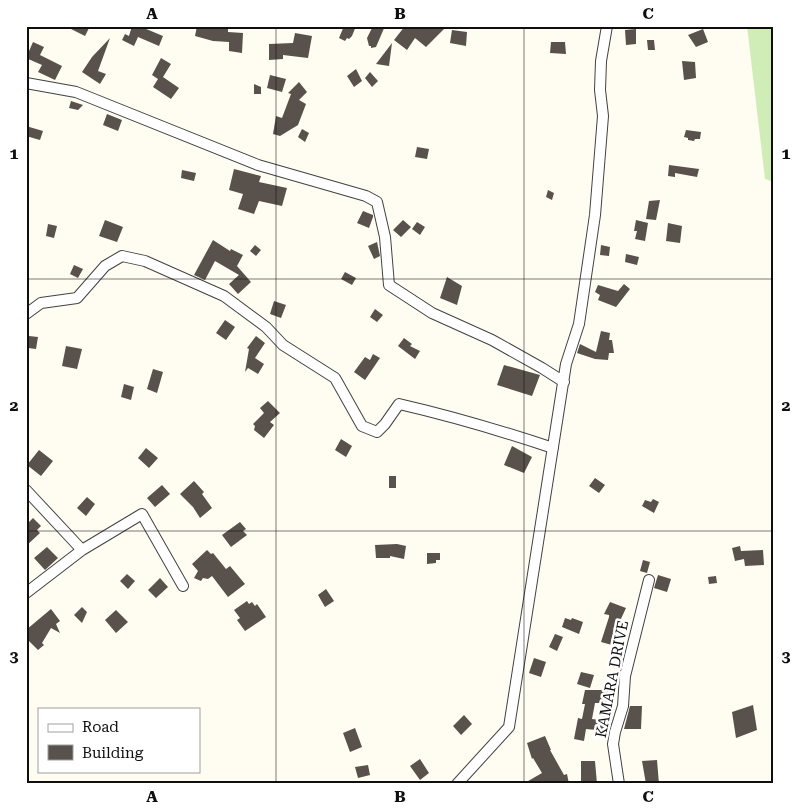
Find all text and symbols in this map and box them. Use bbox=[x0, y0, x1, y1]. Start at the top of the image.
text: A bbox=[146, 4, 158, 23]
text: B bbox=[394, 4, 406, 23]
text: C bbox=[642, 4, 654, 23]
text: 1 bbox=[10, 144, 19, 163]
text: 1 bbox=[782, 144, 791, 163]
text: 2 bbox=[10, 396, 19, 415]
text: 2 bbox=[782, 396, 791, 415]
street label: KAMARA DRIVE bbox=[592, 619, 632, 739]
text: 3 bbox=[10, 647, 19, 666]
text: 3 bbox=[782, 647, 791, 666]
legend bbox=[38, 708, 200, 772]
text: Road bbox=[82, 718, 119, 736]
text: Building bbox=[82, 744, 144, 762]
text: A bbox=[146, 787, 158, 806]
text: B bbox=[394, 787, 406, 806]
text: C bbox=[642, 787, 654, 806]

